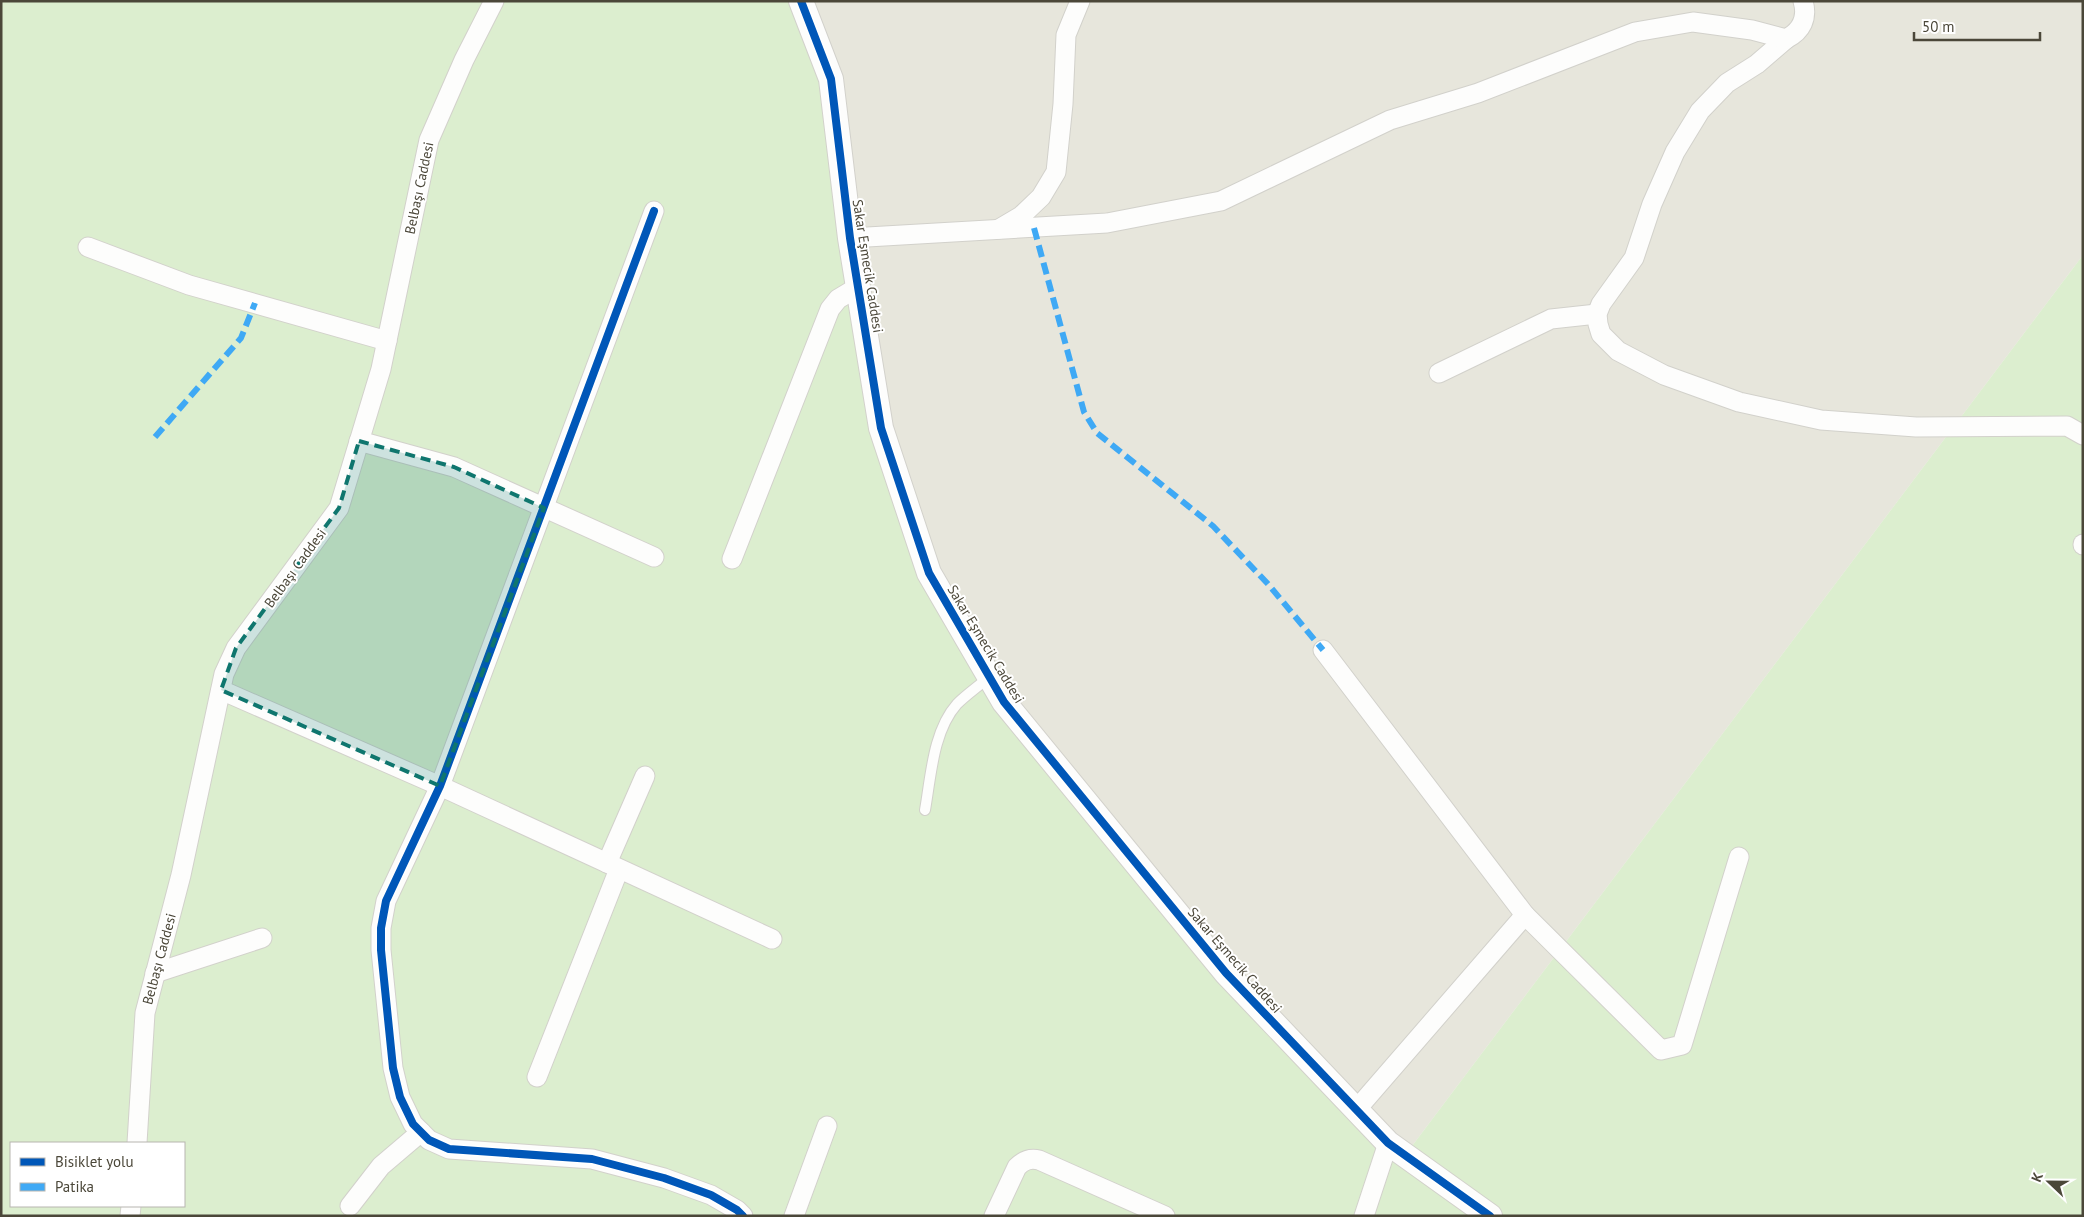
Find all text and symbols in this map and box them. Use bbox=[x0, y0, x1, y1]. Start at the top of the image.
scale bar bbox=[1914, 10, 2040, 42]
text: 50 m bbox=[1922, 17, 1955, 36]
street label: Belbaşı Caddesi bbox=[400, 140, 438, 236]
street label: Sakar Eşmecik Caddesi bbox=[849, 198, 887, 334]
street label: Belbaşı Caddesi bbox=[260, 525, 330, 611]
street label: Sakar Eşmecik Caddesi bbox=[944, 582, 1028, 706]
street label: Sakar Eşmecik Caddesi bbox=[1184, 903, 1286, 1017]
street label: Belbaşı Caddesi bbox=[138, 911, 180, 1007]
legend bbox=[10, 1142, 185, 1207]
text: Bisiklet yolu bbox=[55, 1152, 134, 1171]
north arrow bbox=[2024, 1157, 2074, 1207]
text: K bbox=[2027, 1169, 2047, 1185]
text: Patika bbox=[55, 1177, 94, 1196]

